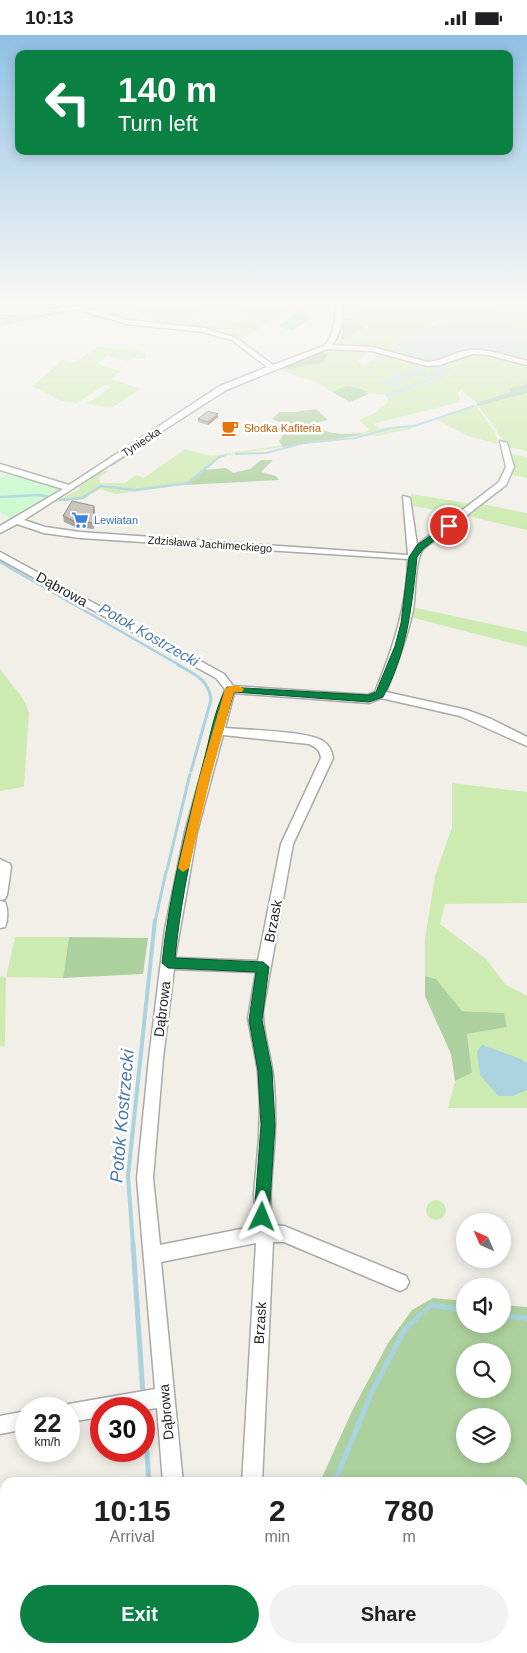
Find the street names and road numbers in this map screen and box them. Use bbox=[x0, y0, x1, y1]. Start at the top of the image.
street label: Tyniecka bbox=[120, 425, 163, 459]
street label: Zdzisława Jachimeckiego bbox=[147, 534, 273, 554]
street label: Dąbrowa bbox=[34, 568, 91, 610]
street label: Brzask bbox=[261, 897, 285, 944]
street label: Dąbrowa bbox=[151, 980, 173, 1038]
street label: Brzask bbox=[251, 1300, 269, 1345]
street label: Dąbrowa bbox=[156, 1383, 176, 1441]

